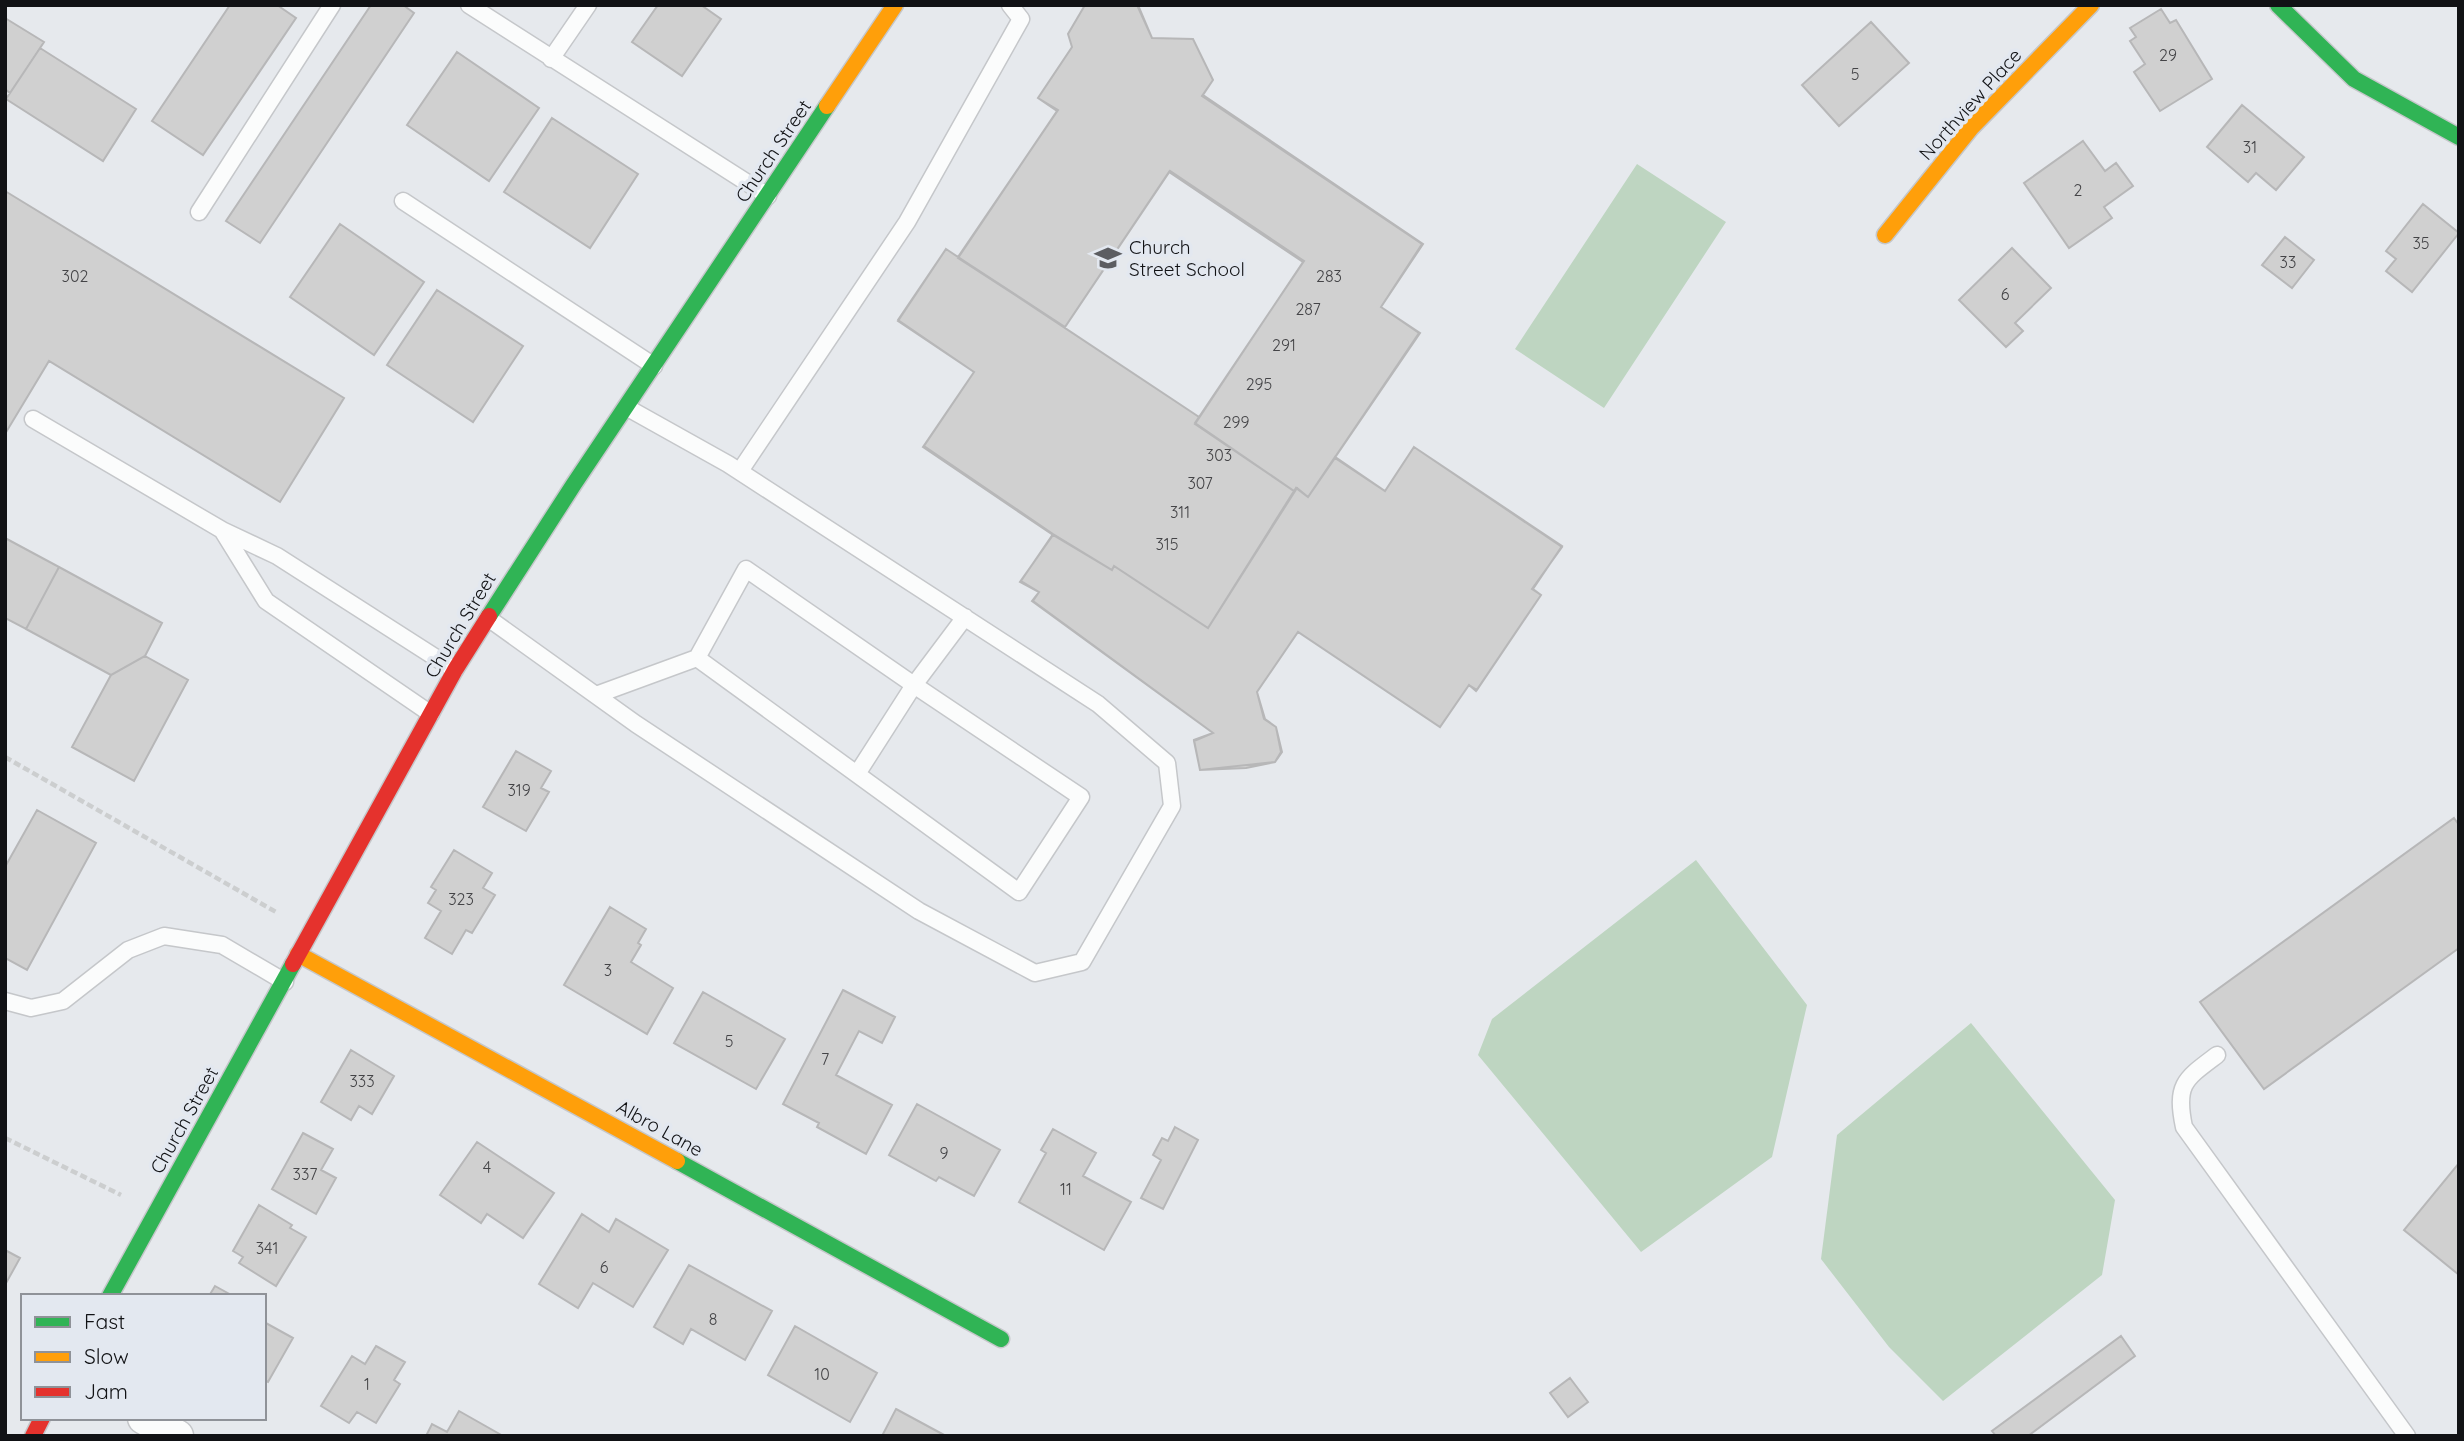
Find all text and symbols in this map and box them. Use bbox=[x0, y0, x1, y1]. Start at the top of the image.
street label: Northview Place bbox=[1914, 43, 2026, 165]
house number: 29 bbox=[2159, 45, 2177, 65]
house number: 5 bbox=[1851, 64, 1859, 84]
street label: Church Street bbox=[730, 95, 816, 207]
house number: 31 bbox=[2243, 137, 2257, 157]
house number: 2 bbox=[2074, 180, 2083, 200]
house number: 35 bbox=[2412, 233, 2430, 253]
place label: Church Street School bbox=[1129, 235, 1245, 281]
school or university icon: Church Street School bbox=[1093, 243, 1123, 273]
house number: 33 bbox=[2280, 252, 2296, 272]
house number: 302 bbox=[62, 266, 89, 286]
house number: 283 bbox=[1316, 266, 1342, 286]
house number: 6 bbox=[2001, 284, 2010, 304]
house number: 287 bbox=[1295, 299, 1321, 319]
house number: 291 bbox=[1272, 335, 1296, 355]
house number: 295 bbox=[1246, 374, 1272, 394]
house number: 299 bbox=[1223, 412, 1249, 432]
house number: 303 bbox=[1206, 445, 1232, 465]
house number: 307 bbox=[1187, 473, 1213, 493]
house number: 311 bbox=[1170, 502, 1190, 522]
house number: 315 bbox=[1155, 534, 1179, 554]
street label: Church Street bbox=[419, 568, 501, 682]
house number: 319 bbox=[507, 780, 531, 800]
house number: 323 bbox=[448, 889, 474, 909]
house number: 3 bbox=[604, 960, 612, 980]
house number: 5 bbox=[725, 1031, 733, 1051]
house number: 7 bbox=[821, 1049, 829, 1069]
street label: Church Street bbox=[145, 1062, 223, 1178]
house number: 333 bbox=[349, 1071, 375, 1091]
street label: Albro Lane bbox=[613, 1094, 707, 1162]
house number: 9 bbox=[940, 1143, 949, 1163]
house number: 4 bbox=[483, 1157, 491, 1177]
house number: 337 bbox=[293, 1164, 317, 1184]
house number: 11 bbox=[1060, 1179, 1072, 1199]
house number: 341 bbox=[256, 1238, 278, 1258]
house number: 6 bbox=[600, 1257, 609, 1277]
legend bbox=[21, 1294, 266, 1420]
text: Fast bbox=[84, 1308, 125, 1334]
house number: 8 bbox=[709, 1309, 717, 1329]
text: Slow bbox=[84, 1343, 129, 1369]
house number: 10 bbox=[814, 1364, 830, 1384]
house number: 1 bbox=[364, 1374, 370, 1394]
text: Jam bbox=[84, 1378, 128, 1404]

